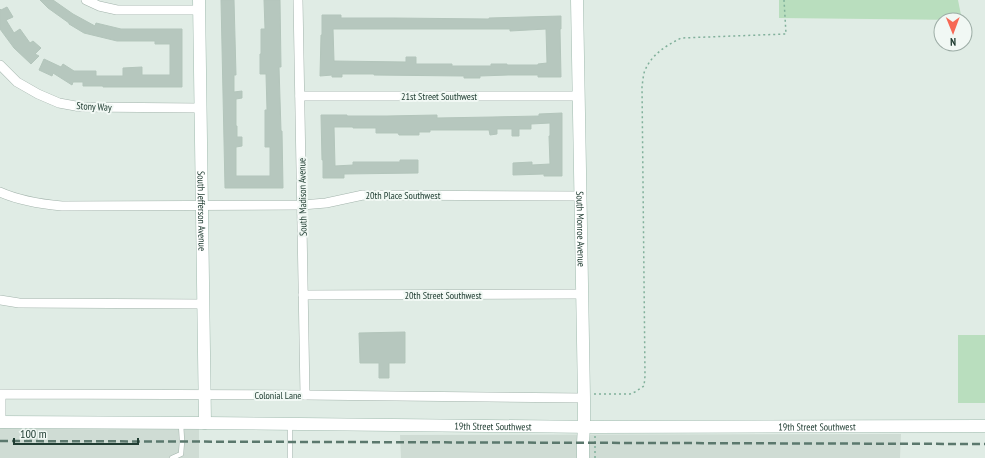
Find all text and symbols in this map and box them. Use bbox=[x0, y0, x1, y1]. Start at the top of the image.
north arrow bbox=[933, 12, 973, 52]
text: N bbox=[950, 35, 956, 49]
street label: 21st Street Southwest bbox=[401, 90, 477, 103]
street label: Stony Way bbox=[76, 99, 112, 114]
street label: South Madison Avenue bbox=[295, 158, 310, 236]
street label: South Jefferson Avenue bbox=[194, 171, 209, 251]
street label: 20th Place Southwest bbox=[366, 189, 441, 202]
street label: South Monroe Avenue bbox=[573, 191, 588, 267]
street label: 20th Street Southwest bbox=[404, 289, 482, 302]
street label: Colonial Lane bbox=[255, 389, 301, 402]
scale bar bbox=[14, 420, 138, 446]
street label: 19th Street Southwest bbox=[454, 420, 532, 433]
street label: 19th Street Southwest bbox=[778, 420, 856, 434]
text: 100 m bbox=[20, 426, 47, 441]

